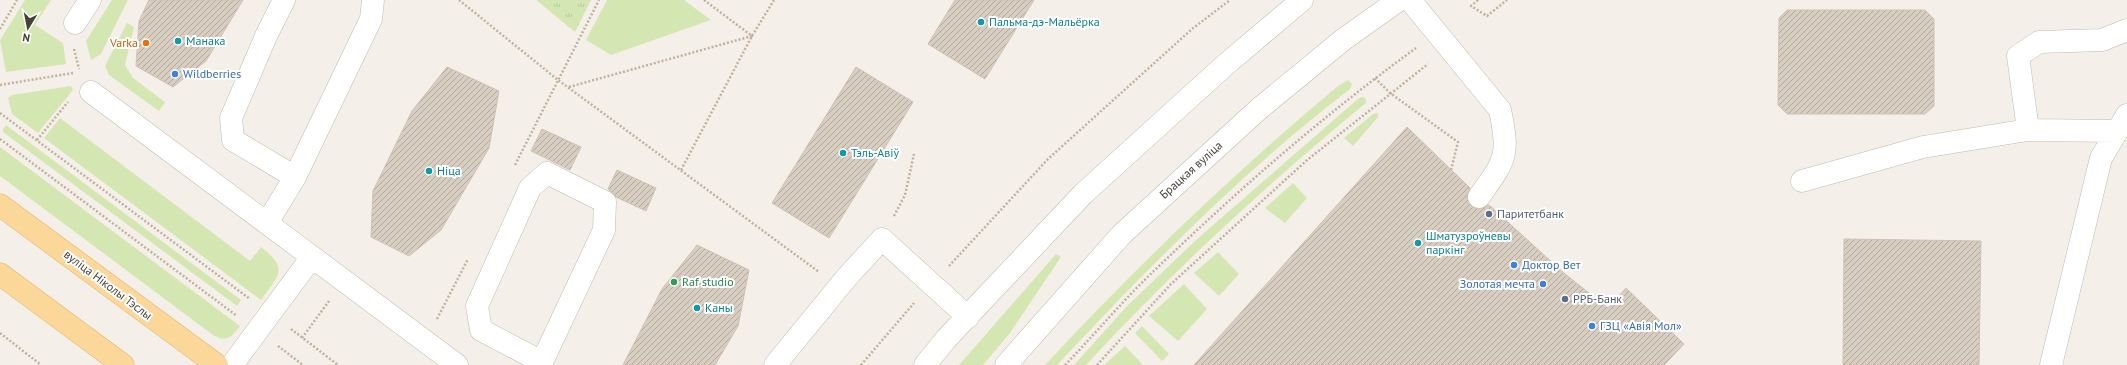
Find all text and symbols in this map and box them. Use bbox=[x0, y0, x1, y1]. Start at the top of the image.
north arrow bbox=[8, 8, 48, 48]
place label: Пальма-дэ-Мальёрка bbox=[989, 14, 1100, 29]
marker: Пальма-дэ-Мальёрка bbox=[976, 17, 986, 27]
text: N bbox=[21, 30, 31, 45]
place label: Манака bbox=[186, 33, 226, 48]
place label: Varka bbox=[109, 35, 138, 50]
marker: Манака bbox=[173, 36, 183, 46]
marker: Varka bbox=[141, 38, 151, 48]
place label: Wildberries bbox=[183, 66, 241, 81]
marker: Wildberries bbox=[170, 69, 180, 79]
street label: Брацкая вуліца bbox=[1156, 137, 1225, 202]
place label: Тэль-Авіў bbox=[851, 145, 900, 160]
marker: Тэль-Авіў bbox=[838, 148, 848, 158]
place label: Ніца bbox=[437, 163, 461, 178]
marker: Ніца bbox=[424, 166, 434, 176]
place label: Паритетбанк bbox=[1497, 206, 1564, 221]
marker: Паритетбанк bbox=[1484, 209, 1494, 219]
place label: Шматузроўневы паркінг bbox=[1426, 228, 1511, 257]
marker: Шматузроўневы паркінг bbox=[1413, 238, 1423, 248]
street label: вуліца Ніколы Тэслы bbox=[61, 246, 155, 323]
place label: Доктор Вет bbox=[1522, 257, 1581, 272]
marker: Доктор Вет bbox=[1509, 260, 1519, 270]
place label: Raf studio bbox=[682, 274, 734, 289]
place label: Золотая мечта bbox=[1460, 276, 1535, 291]
marker: Raf studio bbox=[669, 277, 679, 287]
marker: Золотая мечта bbox=[1538, 279, 1548, 289]
place label: РРБ-Банк bbox=[1573, 291, 1622, 306]
marker: РРБ-Банк bbox=[1560, 294, 1570, 304]
place label: Каны bbox=[705, 300, 733, 315]
marker: Каны bbox=[692, 303, 702, 313]
place label: ГЗЦ «Авія Мол» bbox=[1600, 318, 1682, 333]
marker: ГЗЦ «Авія Мол» bbox=[1587, 321, 1597, 331]

